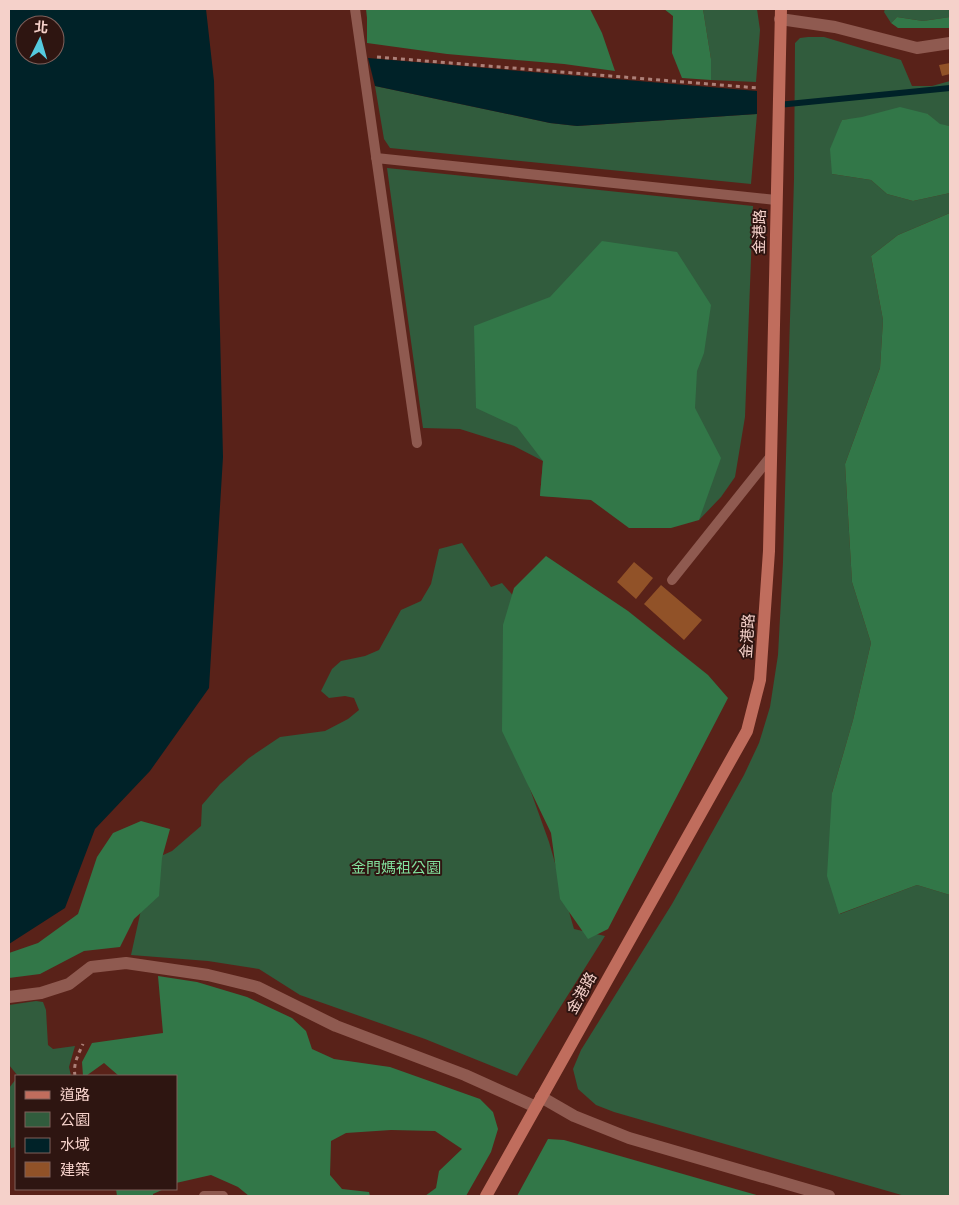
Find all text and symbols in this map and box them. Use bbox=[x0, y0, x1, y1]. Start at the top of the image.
north arrow bbox=[15, 15, 65, 65]
text: 北 bbox=[33, 17, 49, 37]
street label: 金港路 bbox=[749, 209, 769, 255]
street label: 金港路 bbox=[736, 613, 758, 659]
park label: 金門媽祖公園 bbox=[351, 858, 441, 877]
street label: 金港路 bbox=[562, 969, 600, 1017]
legend bbox=[15, 1075, 178, 1190]
text: 道路 bbox=[60, 1085, 90, 1104]
text: 公園 bbox=[60, 1110, 90, 1129]
text: 水域 bbox=[60, 1135, 90, 1154]
text: 建築 bbox=[60, 1160, 90, 1179]

